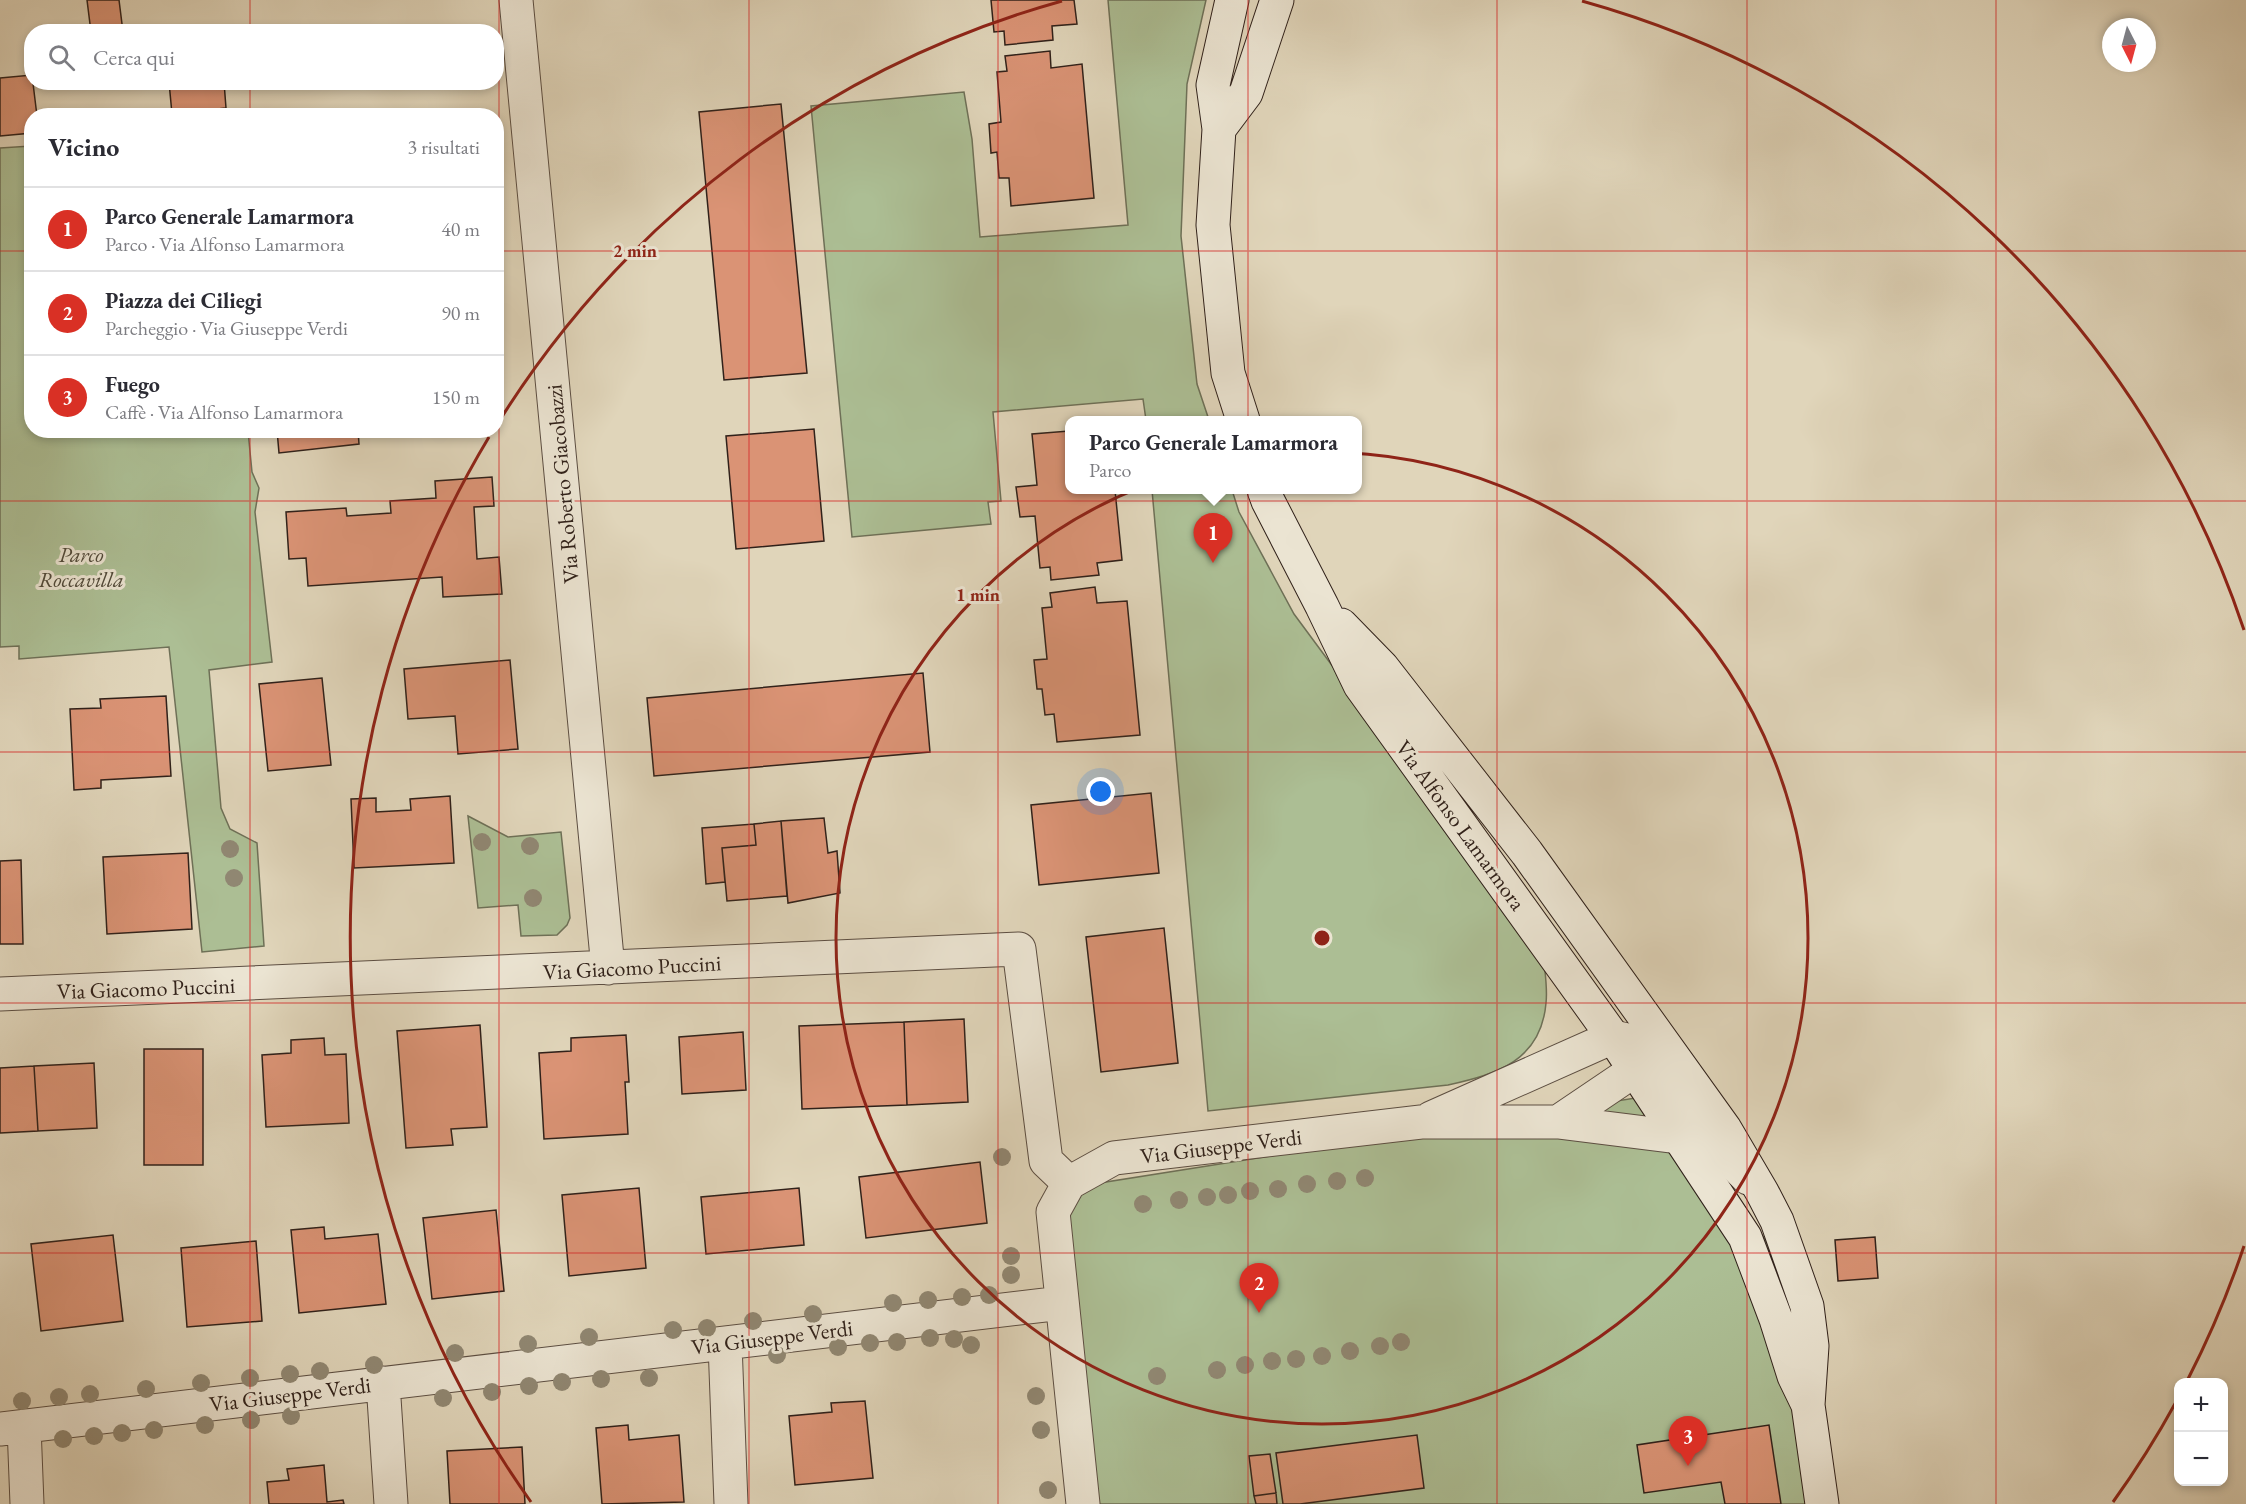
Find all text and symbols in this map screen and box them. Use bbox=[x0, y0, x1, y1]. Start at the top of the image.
north arrow bbox=[2102, 18, 2156, 72]
search box bbox=[24, 24, 504, 90]
icon: search bbox=[45, 41, 78, 74]
text: Cerca qui bbox=[93, 43, 175, 72]
text: Vicino bbox=[48, 130, 119, 164]
text: 3 risultati bbox=[408, 134, 480, 160]
text: Parco Generale Lamarmora bbox=[105, 202, 354, 231]
text: 1 bbox=[62, 216, 73, 242]
text: 40 m bbox=[441, 216, 480, 242]
text: Parco · Via Alfonso Lamarmora bbox=[105, 231, 345, 257]
text: 2 min bbox=[613, 239, 657, 262]
text: Piazza dei Ciliegi bbox=[105, 286, 262, 315]
text: 2 bbox=[62, 300, 73, 326]
text: 90 m bbox=[441, 300, 480, 326]
text: Parcheggio · Via Giuseppe Verdi bbox=[105, 315, 348, 341]
text: Fuego bbox=[105, 370, 160, 399]
street label: Via Roberto Giacobazzi bbox=[539, 383, 586, 585]
text: 3 bbox=[62, 384, 73, 410]
text: 150 m bbox=[432, 384, 480, 410]
text: Caffè · Via Alfonso Lamarmora bbox=[105, 399, 343, 425]
popup bbox=[1065, 416, 1362, 494]
text: Parco Generale Lamarmora bbox=[1089, 428, 1338, 457]
text: Parco bbox=[1089, 457, 1131, 483]
pin: 1 bbox=[1194, 514, 1232, 563]
park label: Parco Roccavilla bbox=[38, 540, 124, 594]
text: 1 min bbox=[956, 583, 1000, 606]
street label: Via Alfonso Lamarmora bbox=[1389, 734, 1532, 916]
your location bbox=[1086, 777, 1115, 806]
centre of rings bbox=[1312, 928, 1332, 948]
street label: Via Giacomo Puccini bbox=[542, 948, 722, 987]
street label: Via Giacomo Puccini bbox=[56, 971, 236, 1006]
street label: Via Giuseppe Verdi bbox=[1139, 1122, 1303, 1171]
pin: 2 bbox=[1240, 1264, 1278, 1313]
street label: Via Giuseppe Verdi bbox=[690, 1313, 854, 1362]
street label: Via Giuseppe Verdi bbox=[208, 1370, 372, 1419]
map controls bbox=[2174, 1378, 2228, 1486]
button: + bbox=[2174, 1378, 2228, 1432]
pin: 3 bbox=[1668, 1416, 1708, 1466]
button: − bbox=[2174, 1432, 2228, 1486]

